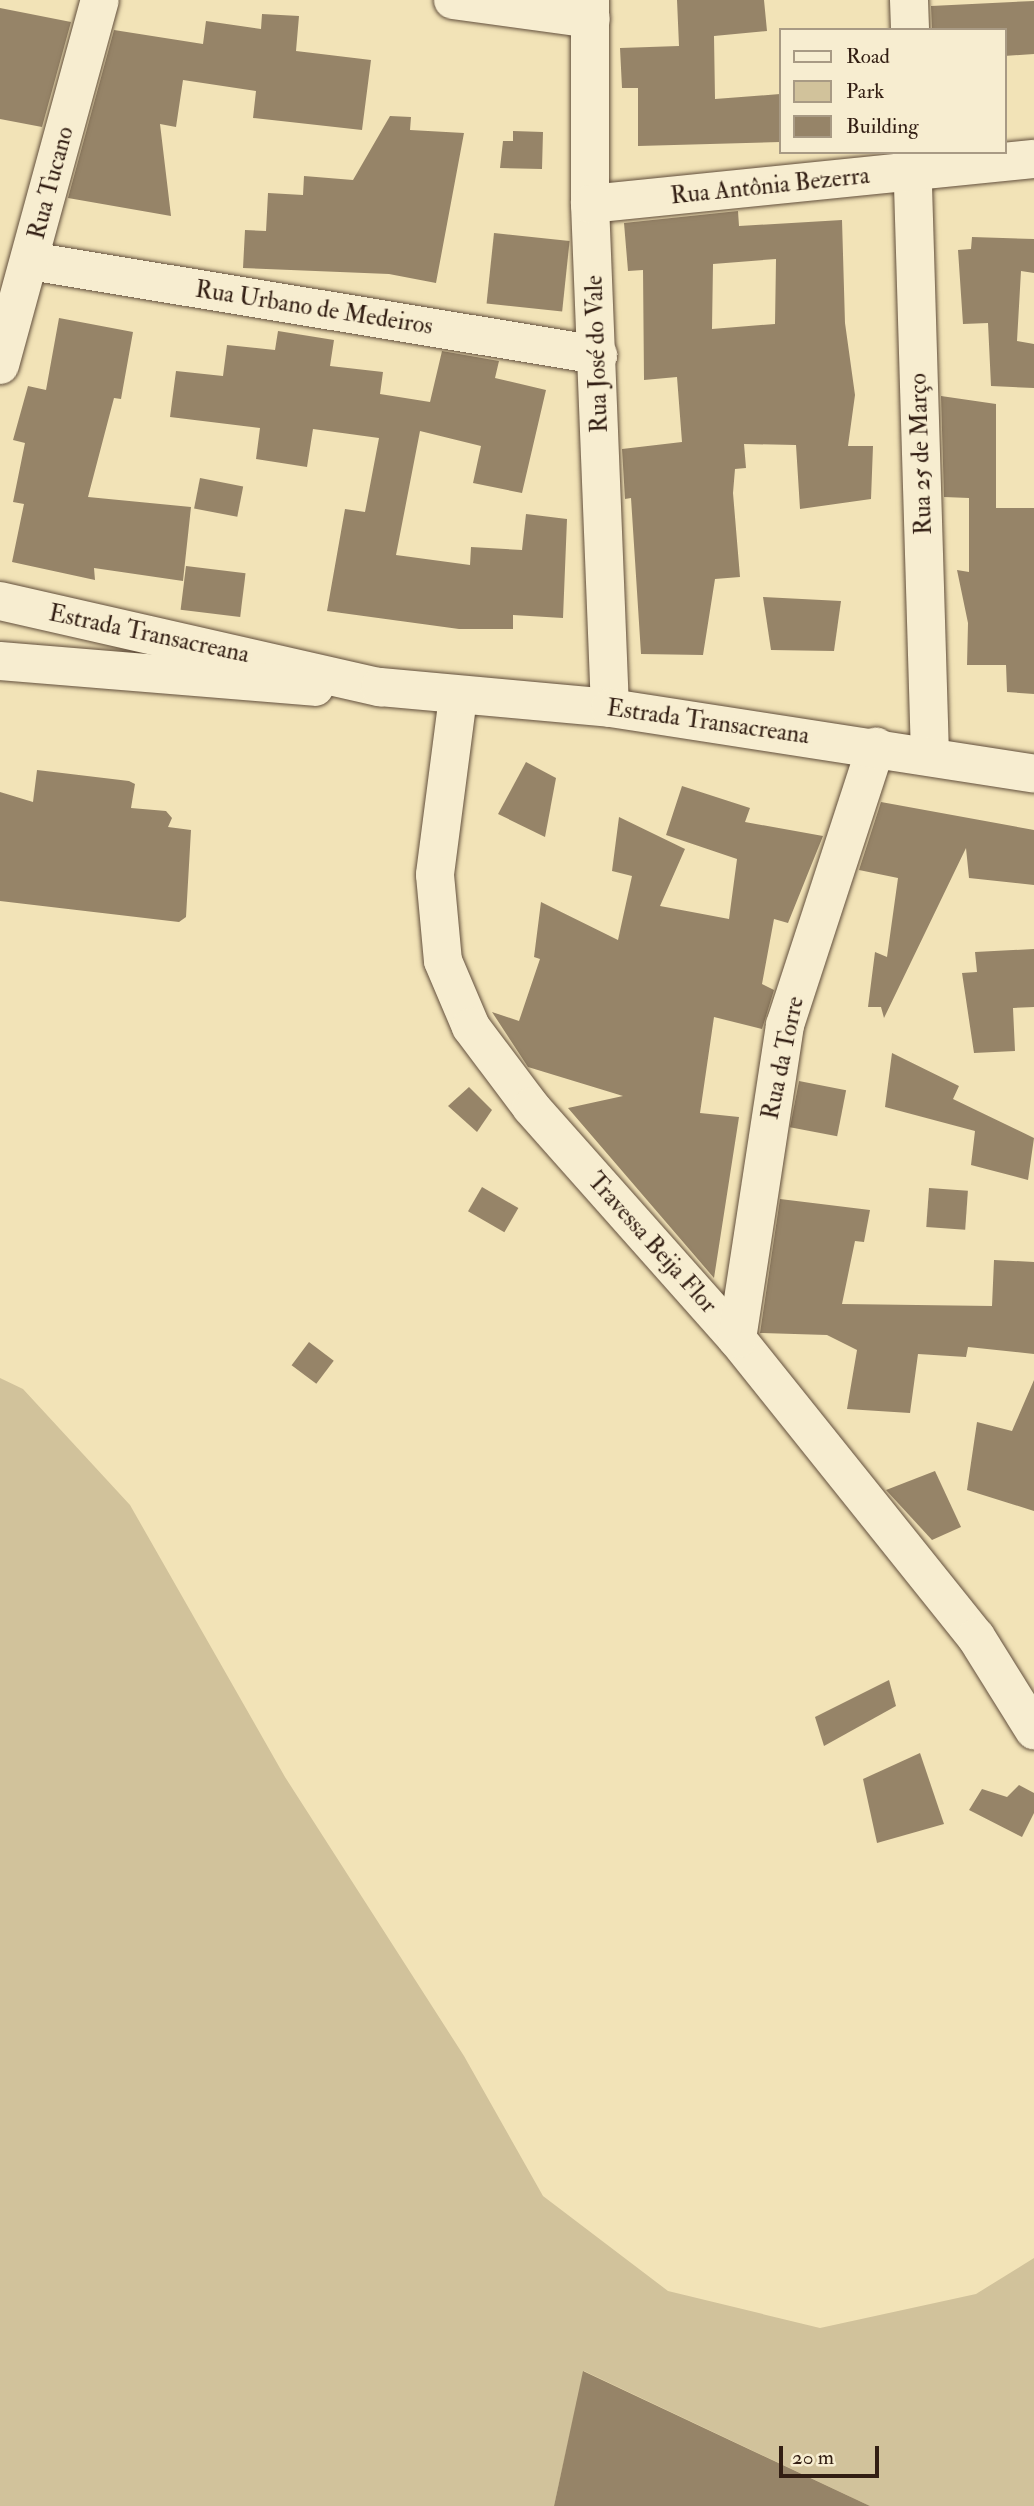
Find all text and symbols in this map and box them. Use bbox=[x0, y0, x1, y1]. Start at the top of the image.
legend bbox=[778, 28, 1006, 154]
text: Road bbox=[846, 43, 890, 70]
text: Park bbox=[846, 78, 884, 105]
text: Building bbox=[846, 113, 919, 140]
street label: Rua Tucano bbox=[22, 124, 80, 242]
street label: Rua Antônia Bezerra bbox=[669, 161, 871, 211]
street label: Rua Urbano de Medeiros bbox=[193, 275, 435, 341]
street label: Rua José do Vale bbox=[580, 275, 614, 433]
street label: Rua 25 de Março bbox=[904, 373, 938, 535]
street label: Estrada Transacreana bbox=[46, 599, 252, 669]
street label: Estrada Transacreana bbox=[605, 694, 811, 750]
street label: Rua da Torre bbox=[756, 994, 810, 1122]
street label: Travessa Beija Flor bbox=[581, 1167, 723, 1319]
scale bar bbox=[782, 2432, 882, 2476]
text: 20 m bbox=[792, 2444, 834, 2471]

